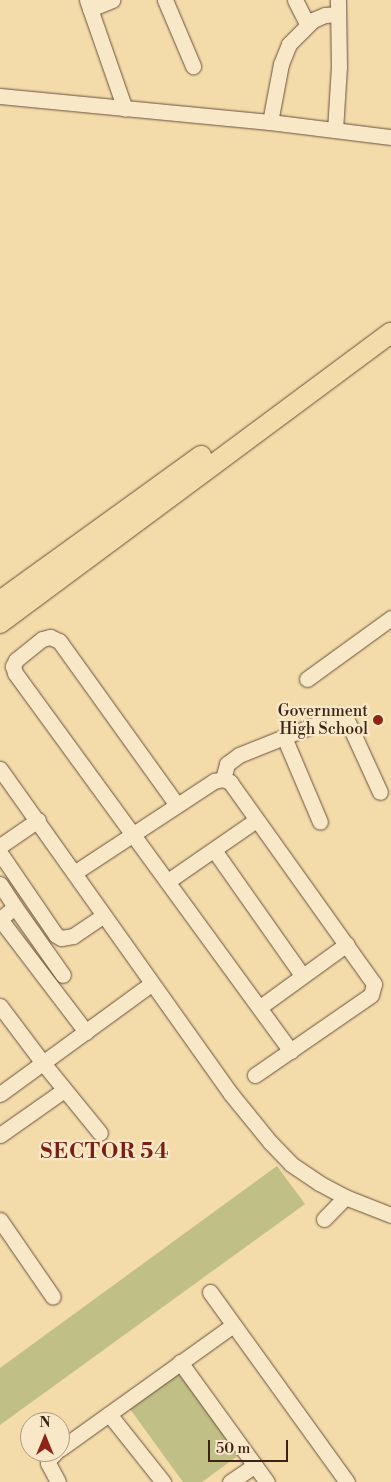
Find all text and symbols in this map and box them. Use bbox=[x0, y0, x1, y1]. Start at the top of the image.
place label: Government High School bbox=[278, 701, 368, 739]
marker: Government High School bbox=[372, 714, 384, 726]
district label: SECTOR 54 bbox=[39, 1139, 171, 1165]
north arrow bbox=[20, 1412, 70, 1462]
text: N bbox=[39, 1414, 51, 1432]
scale bar bbox=[211, 1430, 291, 1462]
text: 50 m bbox=[216, 1439, 250, 1458]

